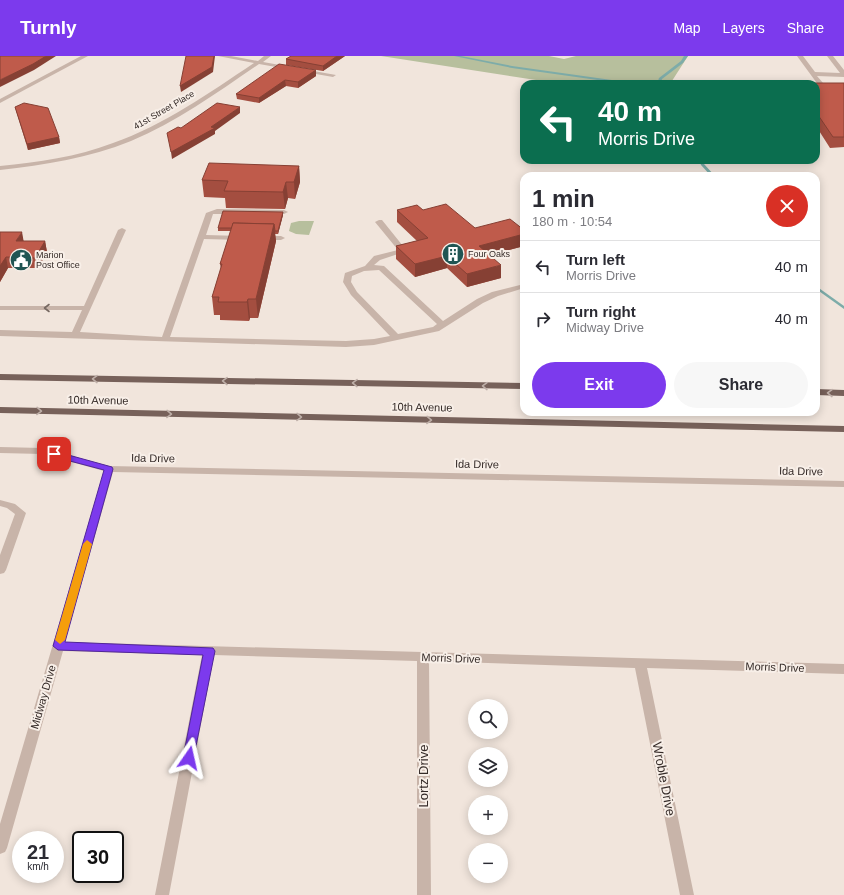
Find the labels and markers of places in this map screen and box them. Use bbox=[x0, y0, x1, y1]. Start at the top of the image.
building icon: Four Oaks bbox=[440, 241, 466, 267]
public building icon: Marion Post Office bbox=[8, 247, 34, 273]
place label: Four Oaks bbox=[468, 249, 511, 259]
place label: Marion Post Office bbox=[36, 250, 80, 270]
pin bbox=[37, 437, 71, 471]

